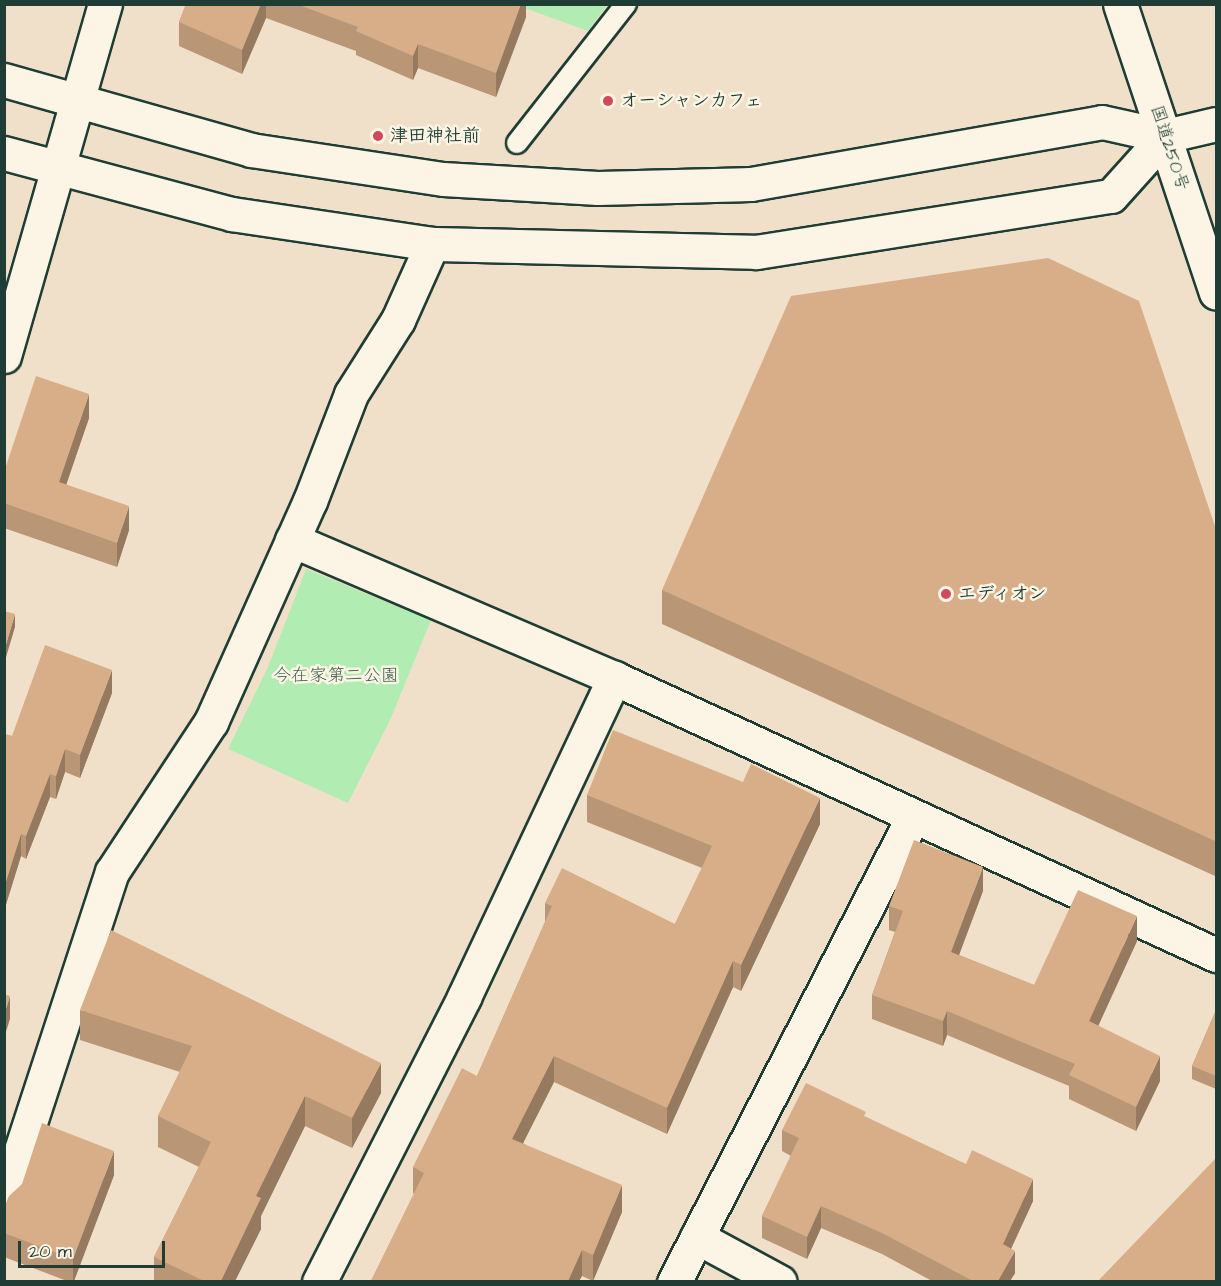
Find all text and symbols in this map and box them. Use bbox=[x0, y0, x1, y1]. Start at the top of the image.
place label: オーシャンカフェ bbox=[620, 90, 764, 112]
marker: オーシャンカフェ bbox=[601, 94, 615, 108]
street label: 国道250号 bbox=[1145, 103, 1193, 193]
place label: 津田神社前 bbox=[390, 125, 480, 147]
marker: 津田神社前 bbox=[371, 129, 385, 143]
place label: エディオン bbox=[958, 583, 1048, 605]
marker: エディオン bbox=[939, 587, 953, 601]
park label: 今在家第二公園 bbox=[273, 665, 399, 687]
scale bar bbox=[21, 1229, 168, 1267]
text: 20 m bbox=[29, 1239, 72, 1264]

